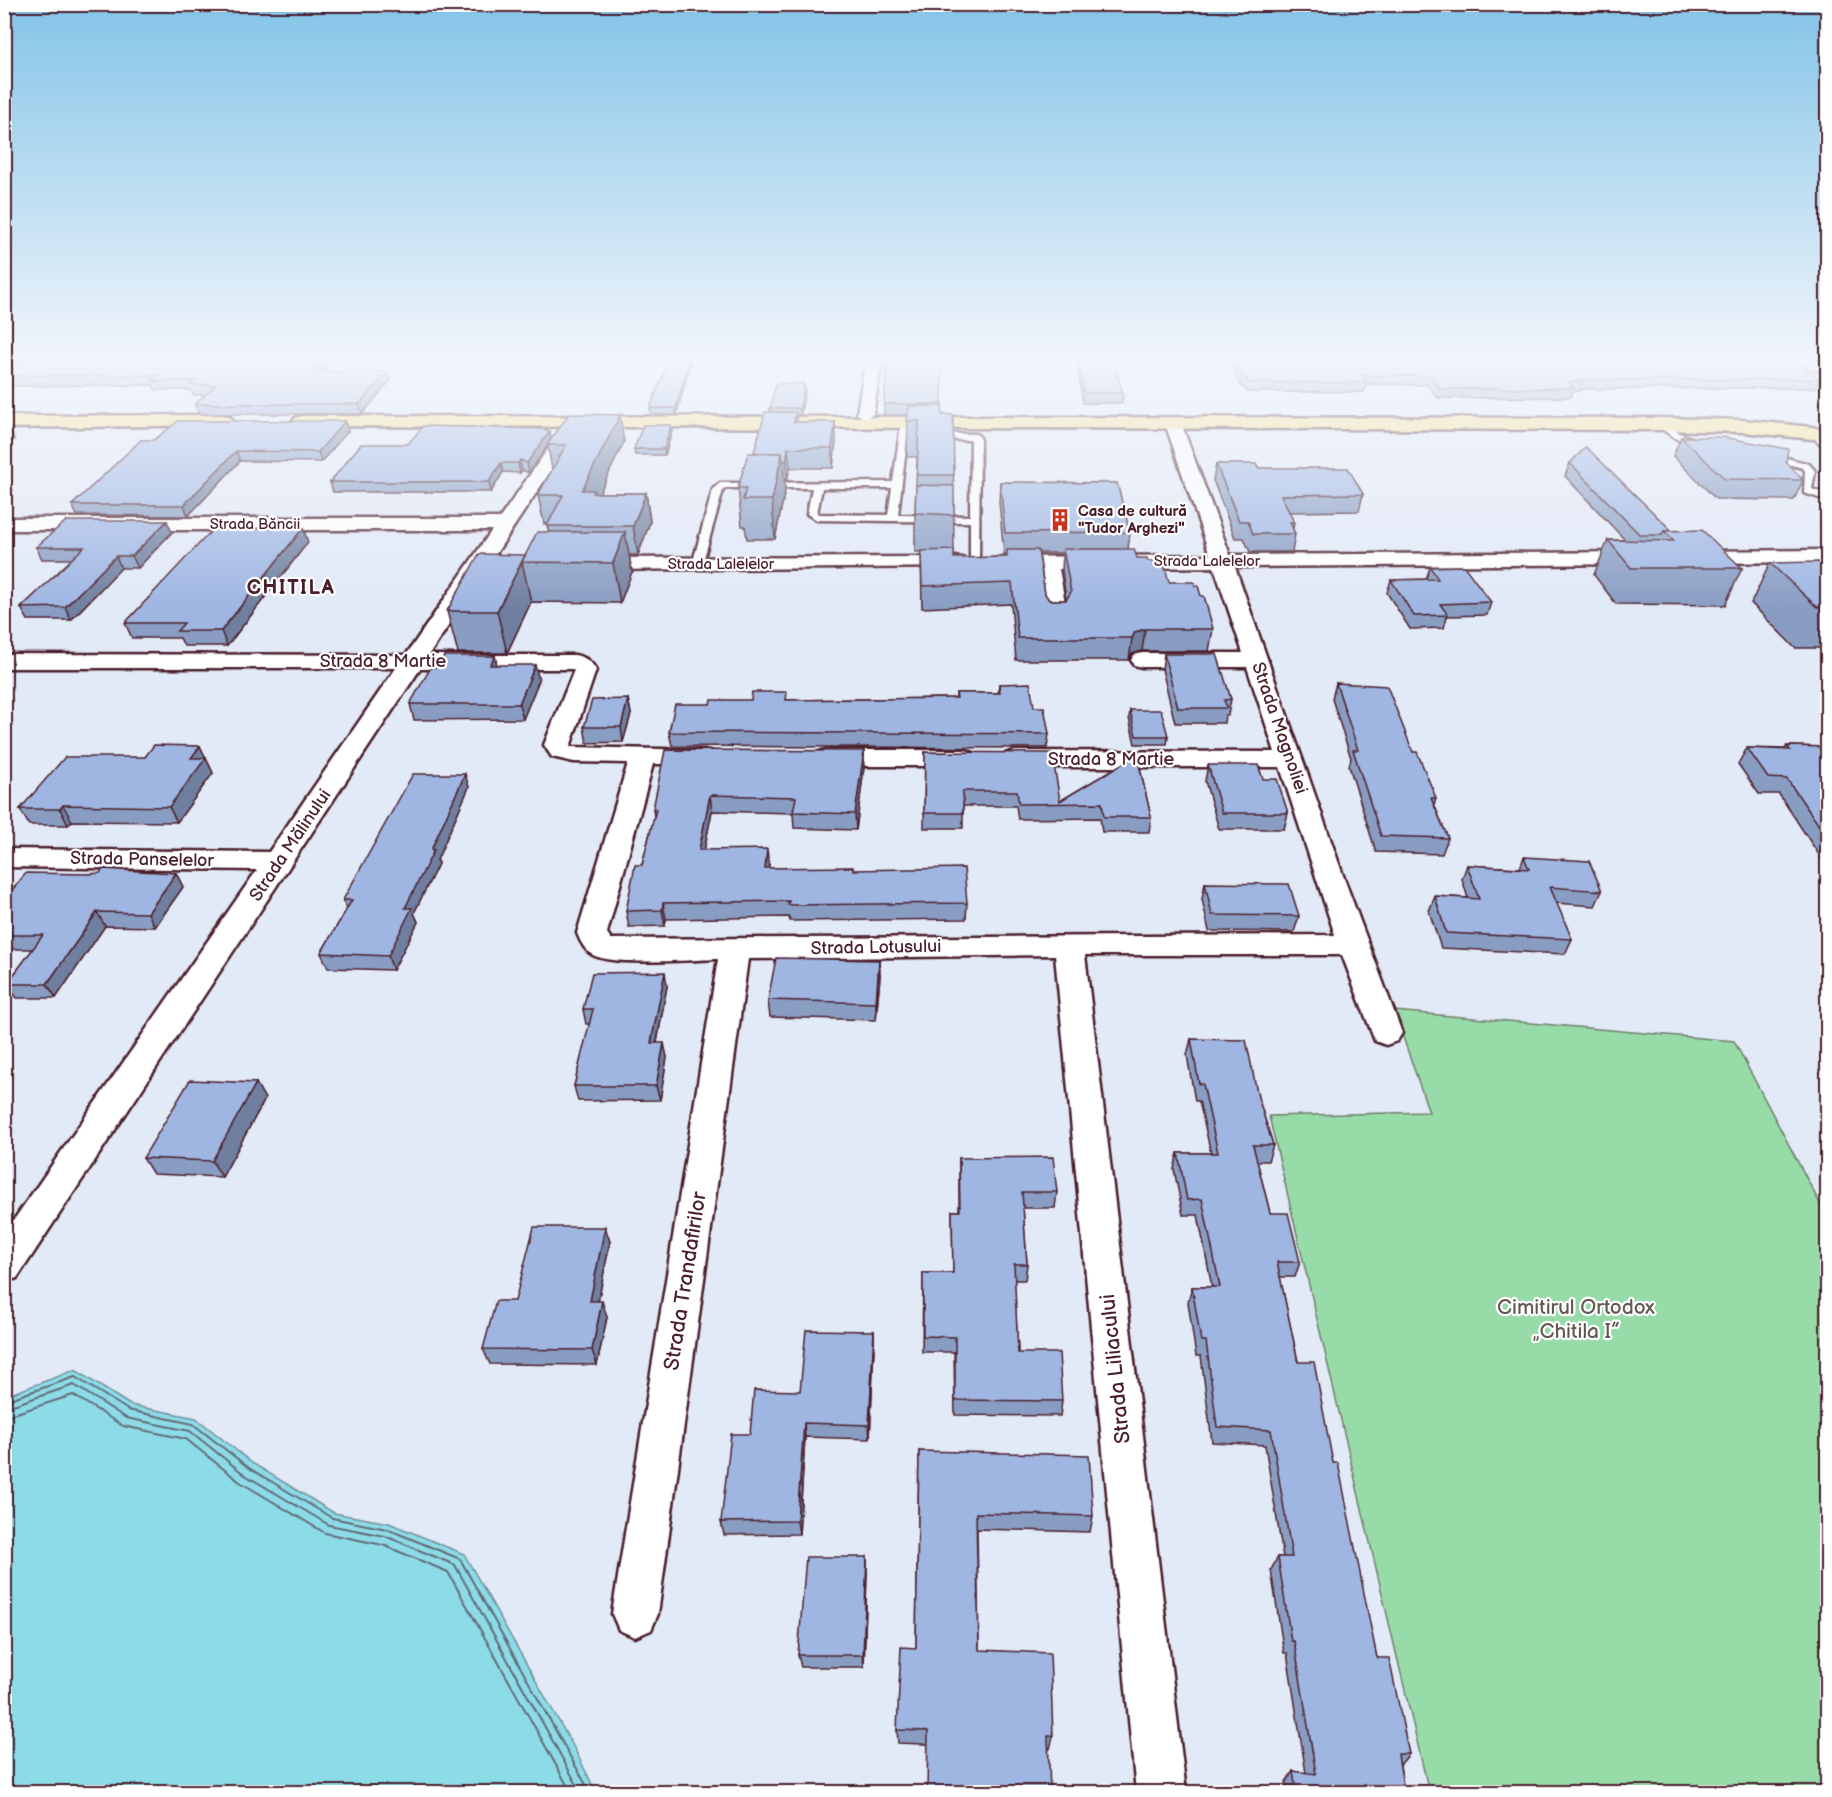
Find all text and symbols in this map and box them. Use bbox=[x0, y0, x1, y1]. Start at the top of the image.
place label: Casa de cultură "Tudor Arghezi" bbox=[1078, 502, 1187, 538]
building icon: Casa de cultură "Tudor Arghezi" bbox=[1047, 507, 1073, 533]
street label: Strada Băncii bbox=[210, 515, 300, 534]
street label: Strada Lalelelor bbox=[1154, 552, 1261, 571]
street label: Strada Lalelelor bbox=[668, 555, 775, 574]
district label: CHITILA bbox=[247, 576, 335, 600]
street label: Strada 8 Martie bbox=[320, 651, 446, 672]
street label: Strada Magnoliei bbox=[1247, 660, 1312, 797]
street label: Strada 8 Martie bbox=[1048, 749, 1174, 770]
street label: Strada Mălinului bbox=[245, 785, 336, 905]
street label: Strada Panselelor bbox=[70, 848, 215, 871]
street label: Strada Lotusului bbox=[811, 936, 941, 959]
street label: Strada Trandafirilor bbox=[659, 1190, 712, 1372]
street label: Strada Liliacului bbox=[1095, 1293, 1136, 1445]
park label: Cimitirul Ortodox „Chitila I” bbox=[1497, 1295, 1655, 1344]

